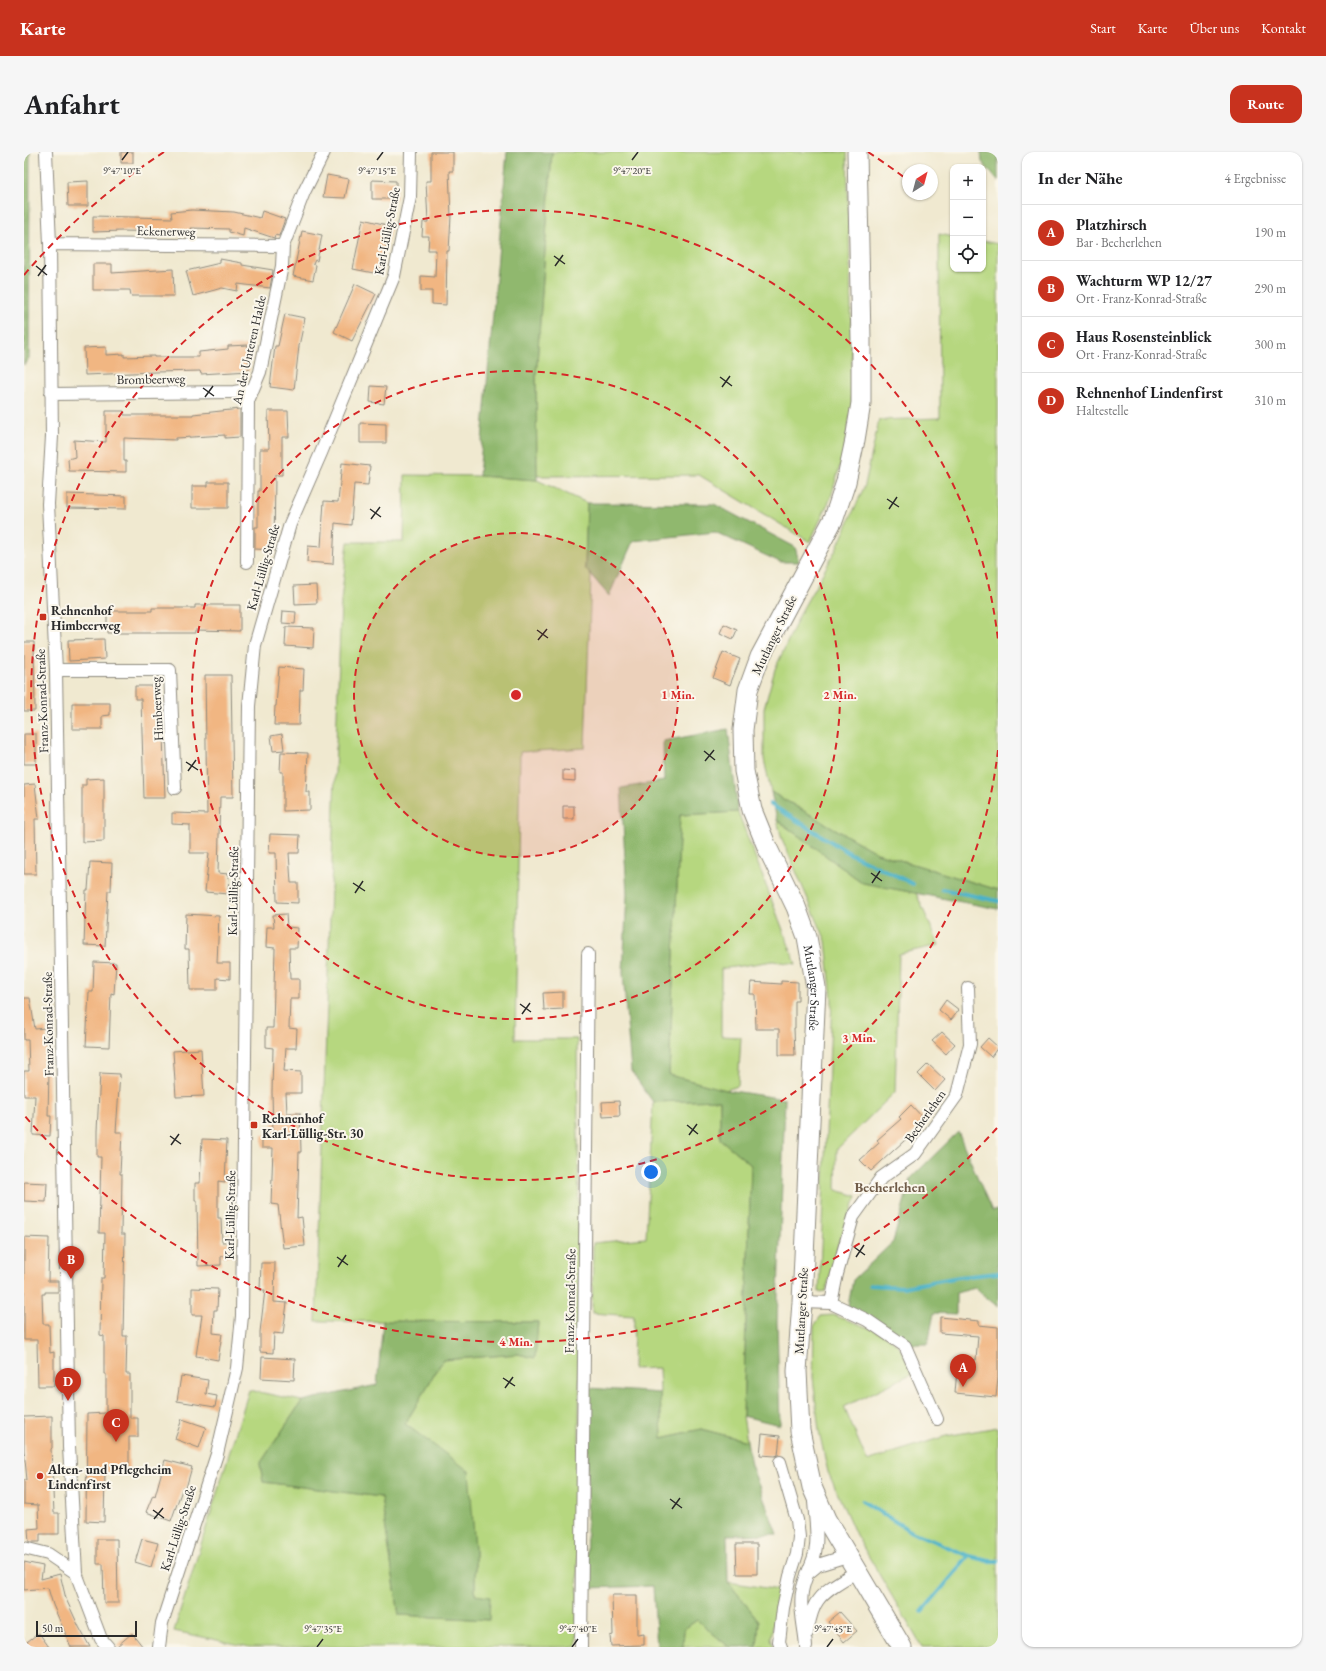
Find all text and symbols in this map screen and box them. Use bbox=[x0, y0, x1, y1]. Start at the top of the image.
text: Karte bbox=[20, 16, 66, 41]
text: Start bbox=[1090, 19, 1116, 37]
text: Karte bbox=[1138, 19, 1167, 37]
text: Über uns bbox=[1189, 19, 1239, 37]
text: Kontakt bbox=[1261, 19, 1306, 37]
button: Route bbox=[1230, 85, 1302, 123]
text: Anfahrt bbox=[24, 86, 120, 122]
text: 9°47'10"E bbox=[103, 164, 141, 177]
text: 9°47'15"E bbox=[358, 164, 396, 177]
text: 9°47'20"E bbox=[613, 164, 651, 177]
north arrow bbox=[902, 164, 938, 200]
map controls bbox=[950, 164, 986, 272]
button: + bbox=[950, 164, 986, 200]
text: In der Nähe bbox=[1038, 167, 1123, 189]
text: 4 Ergebnisse bbox=[1225, 170, 1286, 187]
street label: Karl-Lüllig-Straße bbox=[370, 185, 404, 277]
button: − bbox=[950, 200, 986, 236]
text: Platzhirsch bbox=[1076, 215, 1147, 234]
street label: Eckenerweg bbox=[136, 222, 196, 240]
text: A bbox=[1046, 224, 1056, 241]
text: 190 m bbox=[1255, 224, 1286, 241]
text: Bar · Becherlehen bbox=[1076, 234, 1162, 251]
button: locate bbox=[950, 236, 986, 272]
text: Wachturm WP 12/27 bbox=[1076, 271, 1212, 290]
text: B bbox=[1047, 280, 1055, 297]
text: 290 m bbox=[1255, 280, 1286, 297]
text: Ort · Franz-Konrad-Straße bbox=[1076, 290, 1207, 307]
street label: An der Unteren Halde bbox=[228, 294, 270, 407]
text: Haus Rosensteinblick bbox=[1076, 327, 1212, 346]
text: C bbox=[1046, 336, 1056, 353]
text: 300 m bbox=[1255, 336, 1286, 353]
text: Ort · Franz-Konrad-Straße bbox=[1076, 346, 1207, 363]
street label: Brombeerweg bbox=[116, 370, 186, 388]
text: Rehnenhof Lindenfirst bbox=[1076, 383, 1223, 402]
text: D bbox=[1046, 392, 1056, 409]
text: 310 m bbox=[1255, 392, 1286, 409]
text: Haltestelle bbox=[1076, 402, 1129, 419]
street label: Karl-Lüllig-Straße bbox=[243, 522, 283, 612]
street label: Mutlanger Straße bbox=[747, 592, 801, 678]
place label: Rehnenhof Himbeerweg bbox=[51, 602, 121, 634]
marker: Rehnenhof Himbeerweg bbox=[38, 612, 48, 622]
street label: Franz-Konrad-Straße bbox=[32, 648, 52, 754]
street label: Himbeerweg bbox=[147, 676, 167, 741]
text: 1 Min. bbox=[661, 687, 695, 703]
text: 2 Min. bbox=[823, 687, 857, 703]
centre of rings bbox=[509, 688, 523, 702]
street label: Karl-Lüllig-Straße bbox=[224, 846, 242, 936]
street label: Mutlanger Straße bbox=[800, 943, 825, 1031]
street label: Franz-Konrad-Straße bbox=[39, 972, 57, 1076]
text: 3 Min. bbox=[842, 1030, 876, 1046]
street label: Becherlehen bbox=[901, 1086, 949, 1146]
place label: Rehnenhof Karl-Lüllig-Str. 30 bbox=[262, 1110, 364, 1142]
marker: Rehnenhof Karl-Lüllig-Str. 30 bbox=[249, 1120, 259, 1130]
your location bbox=[641, 1162, 661, 1182]
street label: Karl-Lüllig-Straße bbox=[221, 1170, 239, 1260]
district label: Becherlehen bbox=[855, 1178, 926, 1196]
pin: B bbox=[58, 1246, 84, 1279]
street label: Franz-Konrad-Straße bbox=[561, 1249, 579, 1353]
street label: Mutlanger Straße bbox=[790, 1267, 812, 1355]
text: 4 Min. bbox=[499, 1334, 533, 1350]
pin: A bbox=[950, 1354, 976, 1387]
pin: D bbox=[55, 1368, 81, 1401]
pin: C bbox=[103, 1409, 129, 1442]
place label: Alten- und Pflegeheim Lindenfirst bbox=[47, 1461, 172, 1493]
marker: Alten- und Pflegeheim Lindenfirst bbox=[35, 1471, 45, 1481]
street label: Karl-Lüllig-Straße bbox=[156, 1483, 200, 1573]
scale bar bbox=[36, 1619, 137, 1638]
text: 50 m bbox=[42, 1621, 63, 1635]
text: 9°47'35"E bbox=[304, 1622, 342, 1635]
text: 9°47'40"E bbox=[559, 1622, 597, 1635]
text: 9°47'45"E bbox=[814, 1622, 852, 1635]

